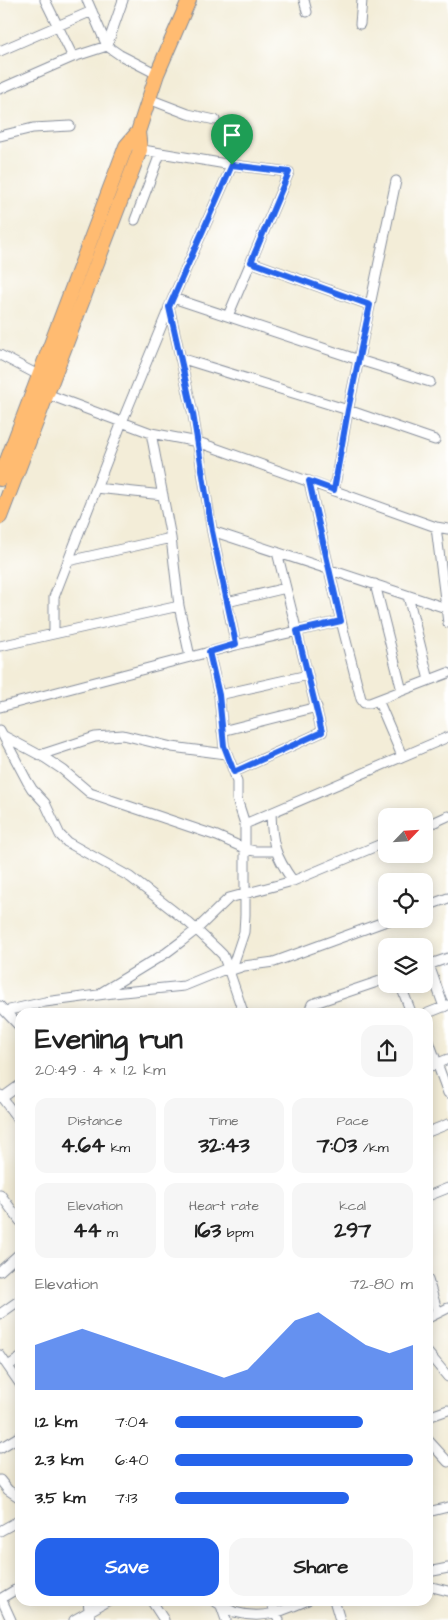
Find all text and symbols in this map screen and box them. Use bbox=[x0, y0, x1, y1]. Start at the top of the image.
pin bbox=[211, 114, 253, 165]
icon: arrive bbox=[218, 121, 246, 149]
north arrow bbox=[378, 808, 432, 862]
map controls bbox=[378, 808, 433, 993]
button: locate bbox=[378, 873, 433, 928]
button: layers bbox=[378, 938, 433, 993]
text: Evening run bbox=[35, 1020, 183, 1059]
button: share bbox=[361, 1025, 413, 1077]
text: 20:49 · 4 × 1.2 km bbox=[35, 1059, 165, 1081]
text: Distance bbox=[68, 1111, 123, 1131]
text: Time bbox=[209, 1111, 239, 1131]
text: Pace bbox=[336, 1111, 369, 1131]
text: 4.64 bbox=[60, 1131, 105, 1160]
text: 32:43 bbox=[198, 1131, 250, 1160]
text: 7:03 bbox=[317, 1131, 357, 1160]
text: km bbox=[105, 1138, 130, 1158]
text: /km bbox=[357, 1138, 389, 1158]
text: Elevation bbox=[68, 1196, 123, 1216]
text: Heart rate bbox=[189, 1196, 259, 1216]
text: kcal bbox=[339, 1196, 366, 1216]
text: 44 bbox=[73, 1216, 101, 1245]
text: 163 bbox=[195, 1216, 221, 1245]
text: 297 bbox=[334, 1216, 371, 1245]
text: m bbox=[101, 1223, 118, 1243]
text: bpm bbox=[221, 1223, 253, 1243]
text: Elevation bbox=[35, 1273, 98, 1295]
text: 72–80 m bbox=[350, 1273, 413, 1295]
text: 1.2 km bbox=[35, 1411, 77, 1433]
text: 7:04 bbox=[115, 1411, 149, 1433]
text: 2.3 km bbox=[35, 1449, 83, 1471]
text: 6:40 bbox=[115, 1449, 149, 1471]
text: 3.5 km bbox=[35, 1487, 85, 1509]
text: 7:13 bbox=[115, 1487, 138, 1509]
button: Save bbox=[35, 1538, 219, 1596]
button: Share bbox=[229, 1538, 413, 1596]

